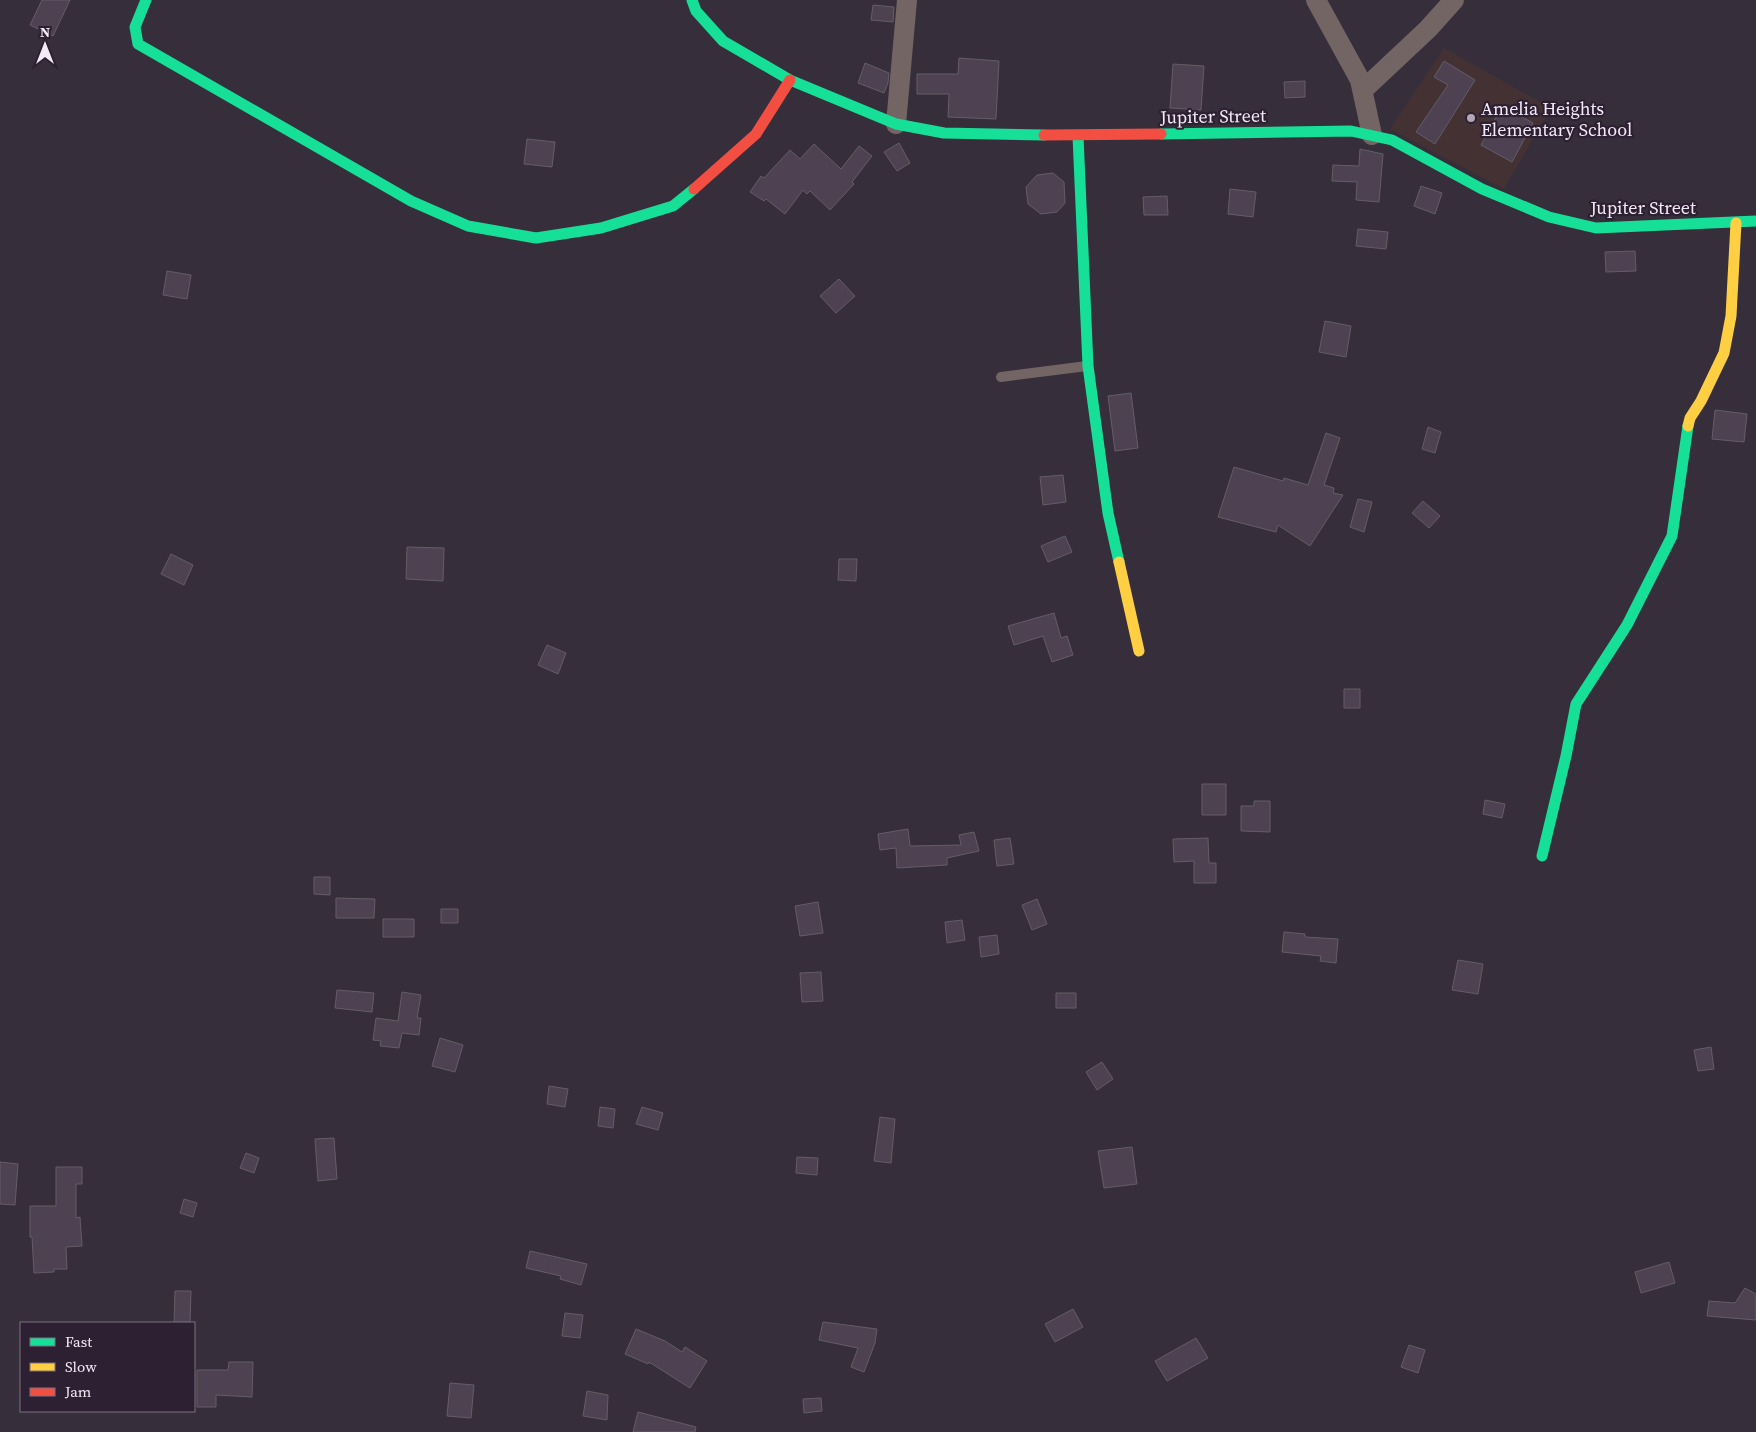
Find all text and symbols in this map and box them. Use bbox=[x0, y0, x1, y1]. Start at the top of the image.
north arrow bbox=[20, 20, 70, 70]
text: N bbox=[40, 22, 50, 42]
place label: Amelia Heights Elementary School bbox=[1481, 96, 1632, 142]
street label: Jupiter Street bbox=[1159, 103, 1266, 129]
marker: Amelia Heights Elementary School bbox=[1465, 112, 1477, 124]
street label: Jupiter Street bbox=[1589, 195, 1696, 220]
legend bbox=[20, 1322, 195, 1412]
text: Fast bbox=[65, 1331, 92, 1352]
text: Slow bbox=[65, 1356, 97, 1377]
text: Jam bbox=[64, 1381, 92, 1402]

